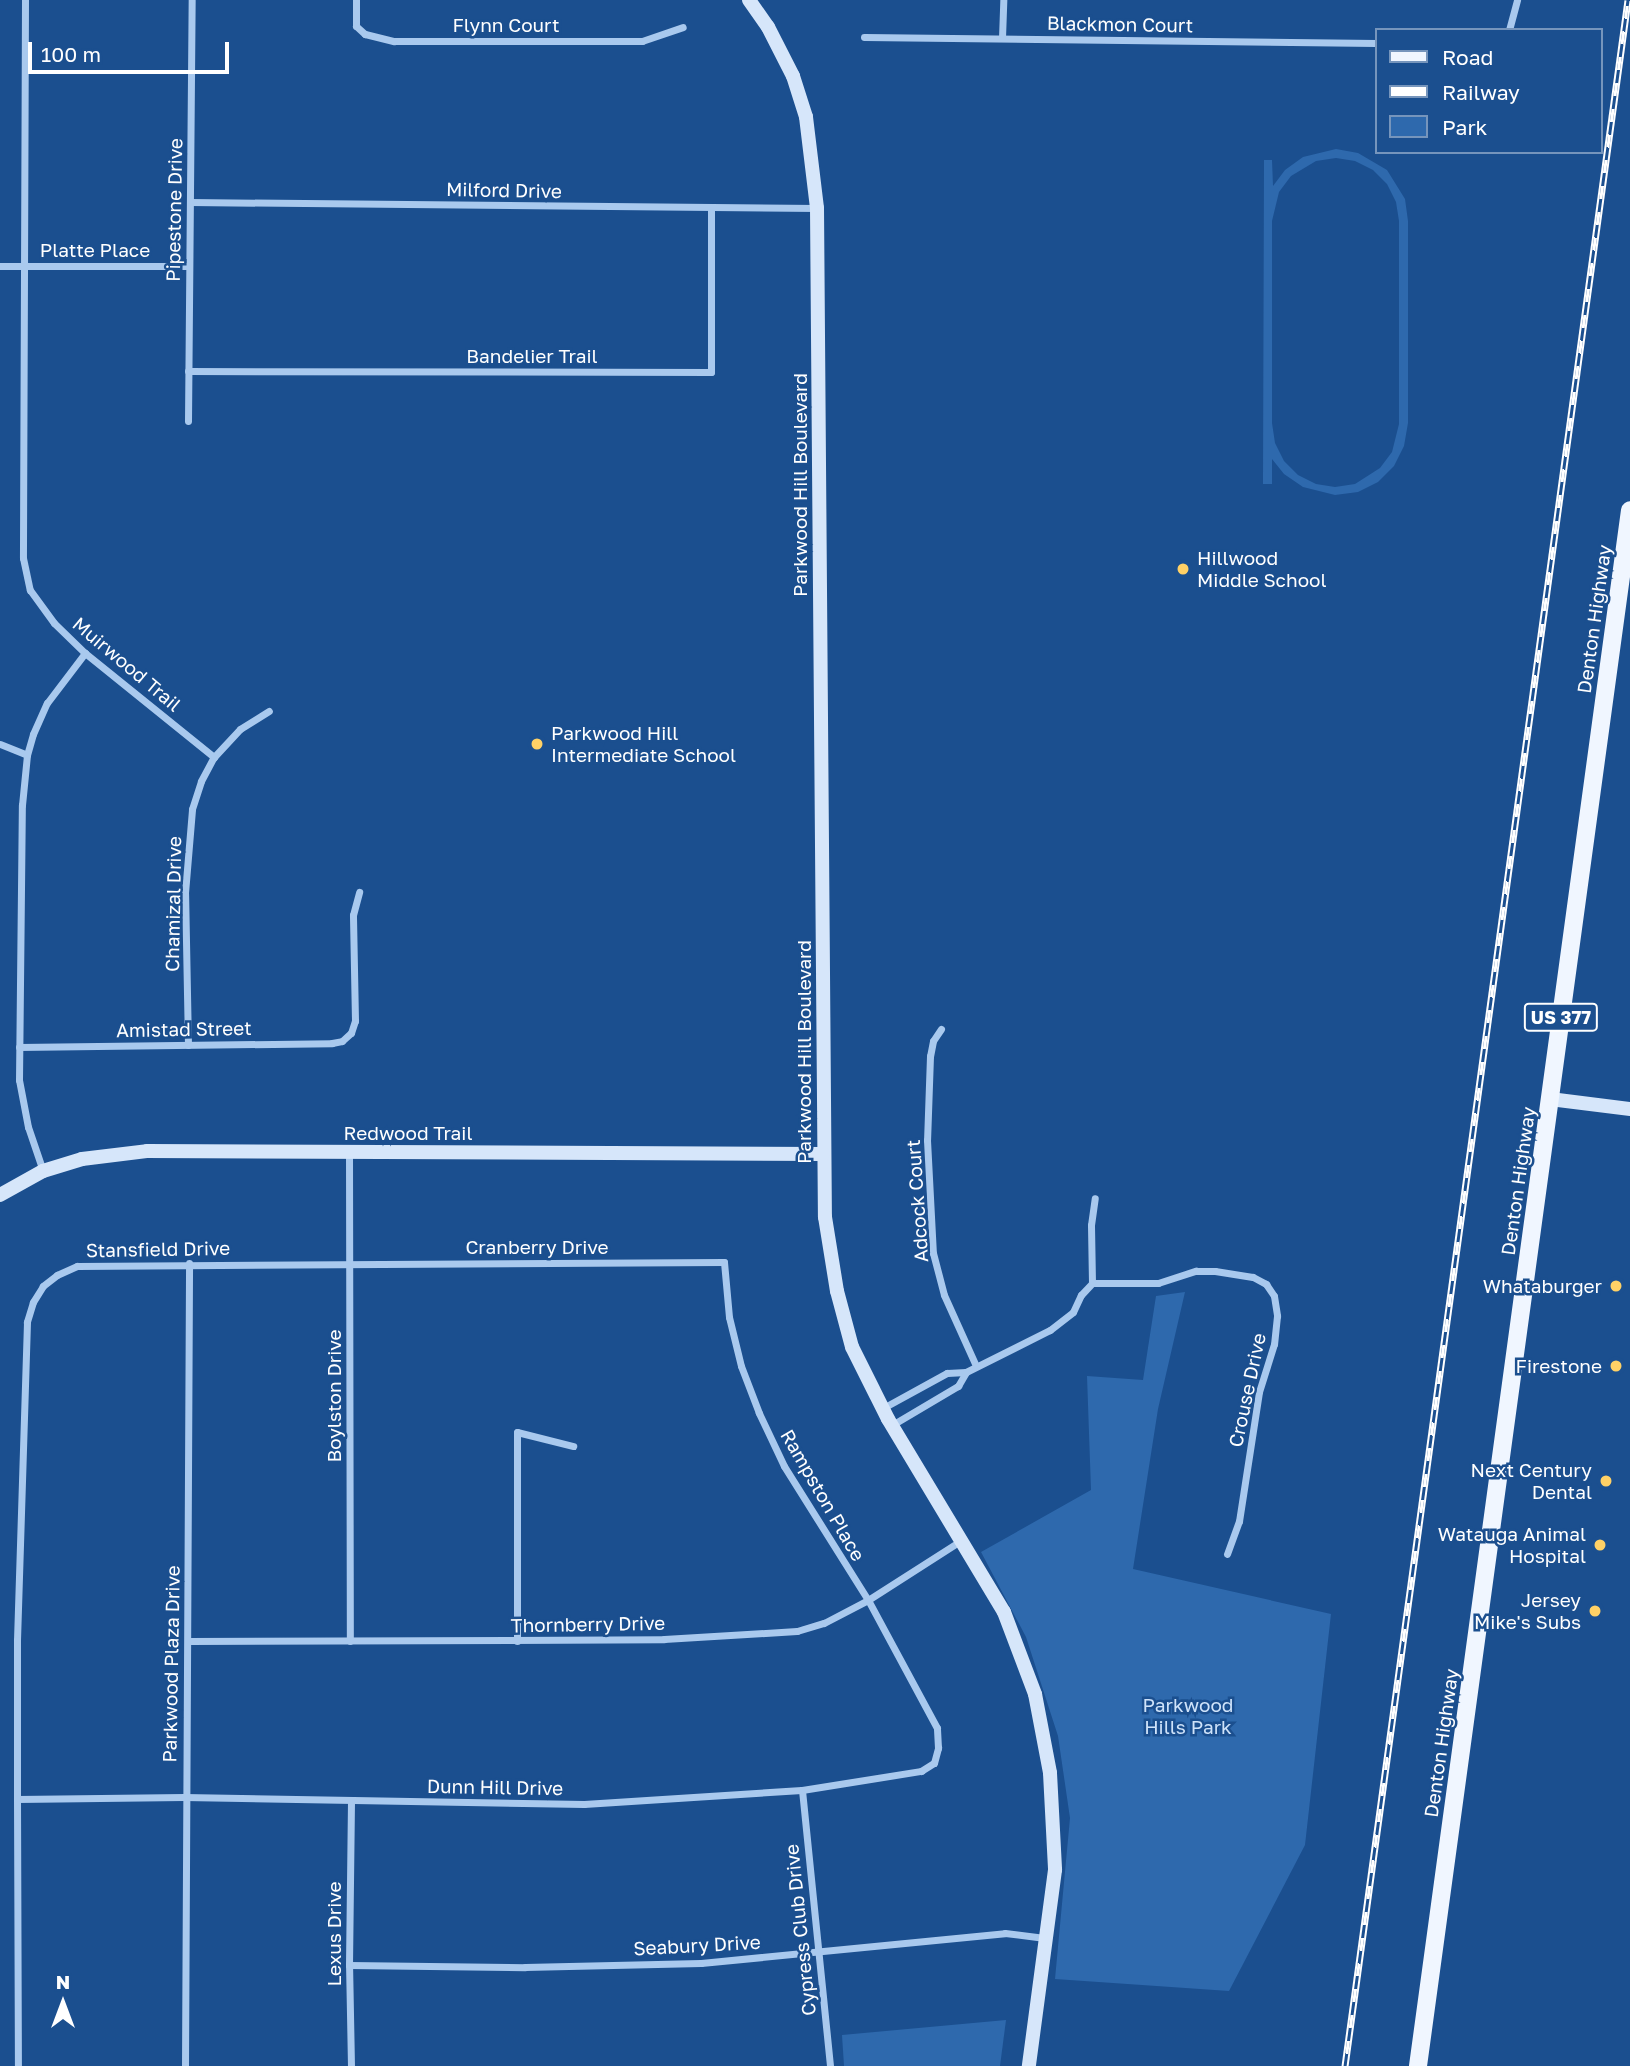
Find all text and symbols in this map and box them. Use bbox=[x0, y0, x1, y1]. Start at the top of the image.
street label: Blackmon Court bbox=[1047, 11, 1193, 37]
street label: Flynn Court bbox=[453, 14, 559, 36]
scale bar bbox=[32, 28, 233, 72]
legend bbox=[1374, 28, 1602, 154]
text: 100 m bbox=[41, 41, 101, 67]
text: Road bbox=[1442, 44, 1493, 70]
text: Railway bbox=[1442, 79, 1520, 105]
text: Park bbox=[1442, 114, 1487, 140]
street label: Pipestone Drive bbox=[161, 138, 187, 282]
street label: Milford Drive bbox=[446, 178, 562, 202]
street label: Platte Place bbox=[40, 239, 150, 261]
street label: Bandelier Trail bbox=[466, 345, 598, 367]
street label: Parkwood Hill Boulevard bbox=[789, 373, 811, 597]
street label: Denton Highway bbox=[1572, 543, 1616, 695]
place label: Hillwood Middle School bbox=[1197, 547, 1327, 591]
marker: Hillwood Middle School bbox=[1175, 561, 1191, 577]
street label: Muirwood Trail bbox=[68, 612, 186, 716]
place label: Parkwood Hill Intermediate School bbox=[551, 722, 736, 766]
marker: Parkwood Hill Intermediate School bbox=[529, 736, 545, 752]
street label: Chamizal Drive bbox=[160, 836, 186, 972]
street label: Parkwood Hill Boulevard bbox=[793, 940, 815, 1164]
road number: US 377 bbox=[1522, 1002, 1600, 1032]
street label: Amistad Street bbox=[116, 1016, 252, 1042]
street label: Denton Highway bbox=[1496, 1105, 1540, 1257]
street label: Redwood Trail bbox=[343, 1122, 473, 1144]
street label: Adcock Court bbox=[901, 1139, 933, 1263]
street label: Stansfield Drive bbox=[86, 1236, 230, 1262]
street label: Cranberry Drive bbox=[465, 1236, 609, 1258]
place label: Whataburger bbox=[1483, 1275, 1602, 1297]
marker: Whataburger bbox=[1608, 1278, 1624, 1294]
street label: Boylston Drive bbox=[323, 1329, 345, 1463]
street label: Crouse Drive bbox=[1224, 1331, 1270, 1449]
place label: Firestone bbox=[1516, 1355, 1602, 1377]
marker: Firestone bbox=[1608, 1358, 1624, 1374]
street label: Rampston Place bbox=[776, 1425, 870, 1565]
place label: Next Century Dental bbox=[1471, 1459, 1592, 1503]
marker: Next Century Dental bbox=[1598, 1473, 1614, 1489]
place label: Watauga Animal Hospital bbox=[1438, 1523, 1586, 1567]
marker: Watauga Animal Hospital bbox=[1592, 1537, 1608, 1553]
street label: Parkwood Plaza Drive bbox=[158, 1565, 184, 1763]
place label: Jersey Mike's Subs bbox=[1474, 1589, 1581, 1633]
marker: Jersey Mike's Subs bbox=[1587, 1603, 1603, 1619]
street label: Thornberry Drive bbox=[511, 1611, 665, 1637]
street label: Denton Highway bbox=[1419, 1667, 1463, 1819]
park label: Parkwood Hills Park bbox=[1142, 1694, 1234, 1738]
street label: Dunn Hill Drive bbox=[427, 1774, 563, 1800]
street label: Cypress Club Drive bbox=[780, 1843, 820, 2017]
street label: Lexus Drive bbox=[323, 1881, 345, 1987]
street label: Seabury Drive bbox=[633, 1930, 761, 1960]
north arrow bbox=[28, 1968, 98, 2038]
text: N bbox=[56, 1970, 70, 1993]

